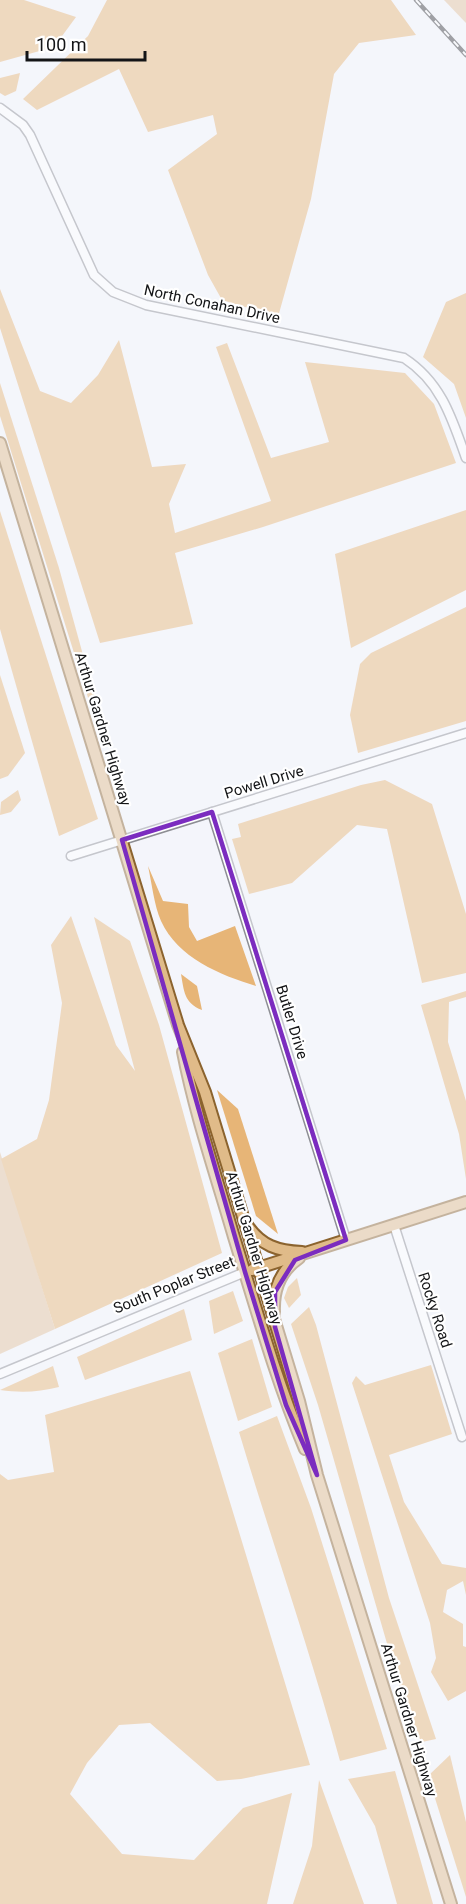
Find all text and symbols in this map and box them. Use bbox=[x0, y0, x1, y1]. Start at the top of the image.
scale bar bbox=[27, 24, 146, 62]
text: 100 m bbox=[36, 34, 87, 55]
street label: North Conahan Drive bbox=[142, 281, 282, 327]
street label: Arthur Gardner Highway bbox=[71, 650, 135, 808]
street label: Powell Drive bbox=[222, 761, 306, 803]
street label: Butler Drive bbox=[272, 983, 312, 1061]
street label: Arthur Gardner Highway bbox=[222, 1169, 286, 1327]
street label: South Poplar Street bbox=[111, 1252, 237, 1318]
street label: Rocky Road bbox=[414, 1270, 456, 1350]
street label: Arthur Gardner Highway bbox=[377, 1641, 441, 1799]

